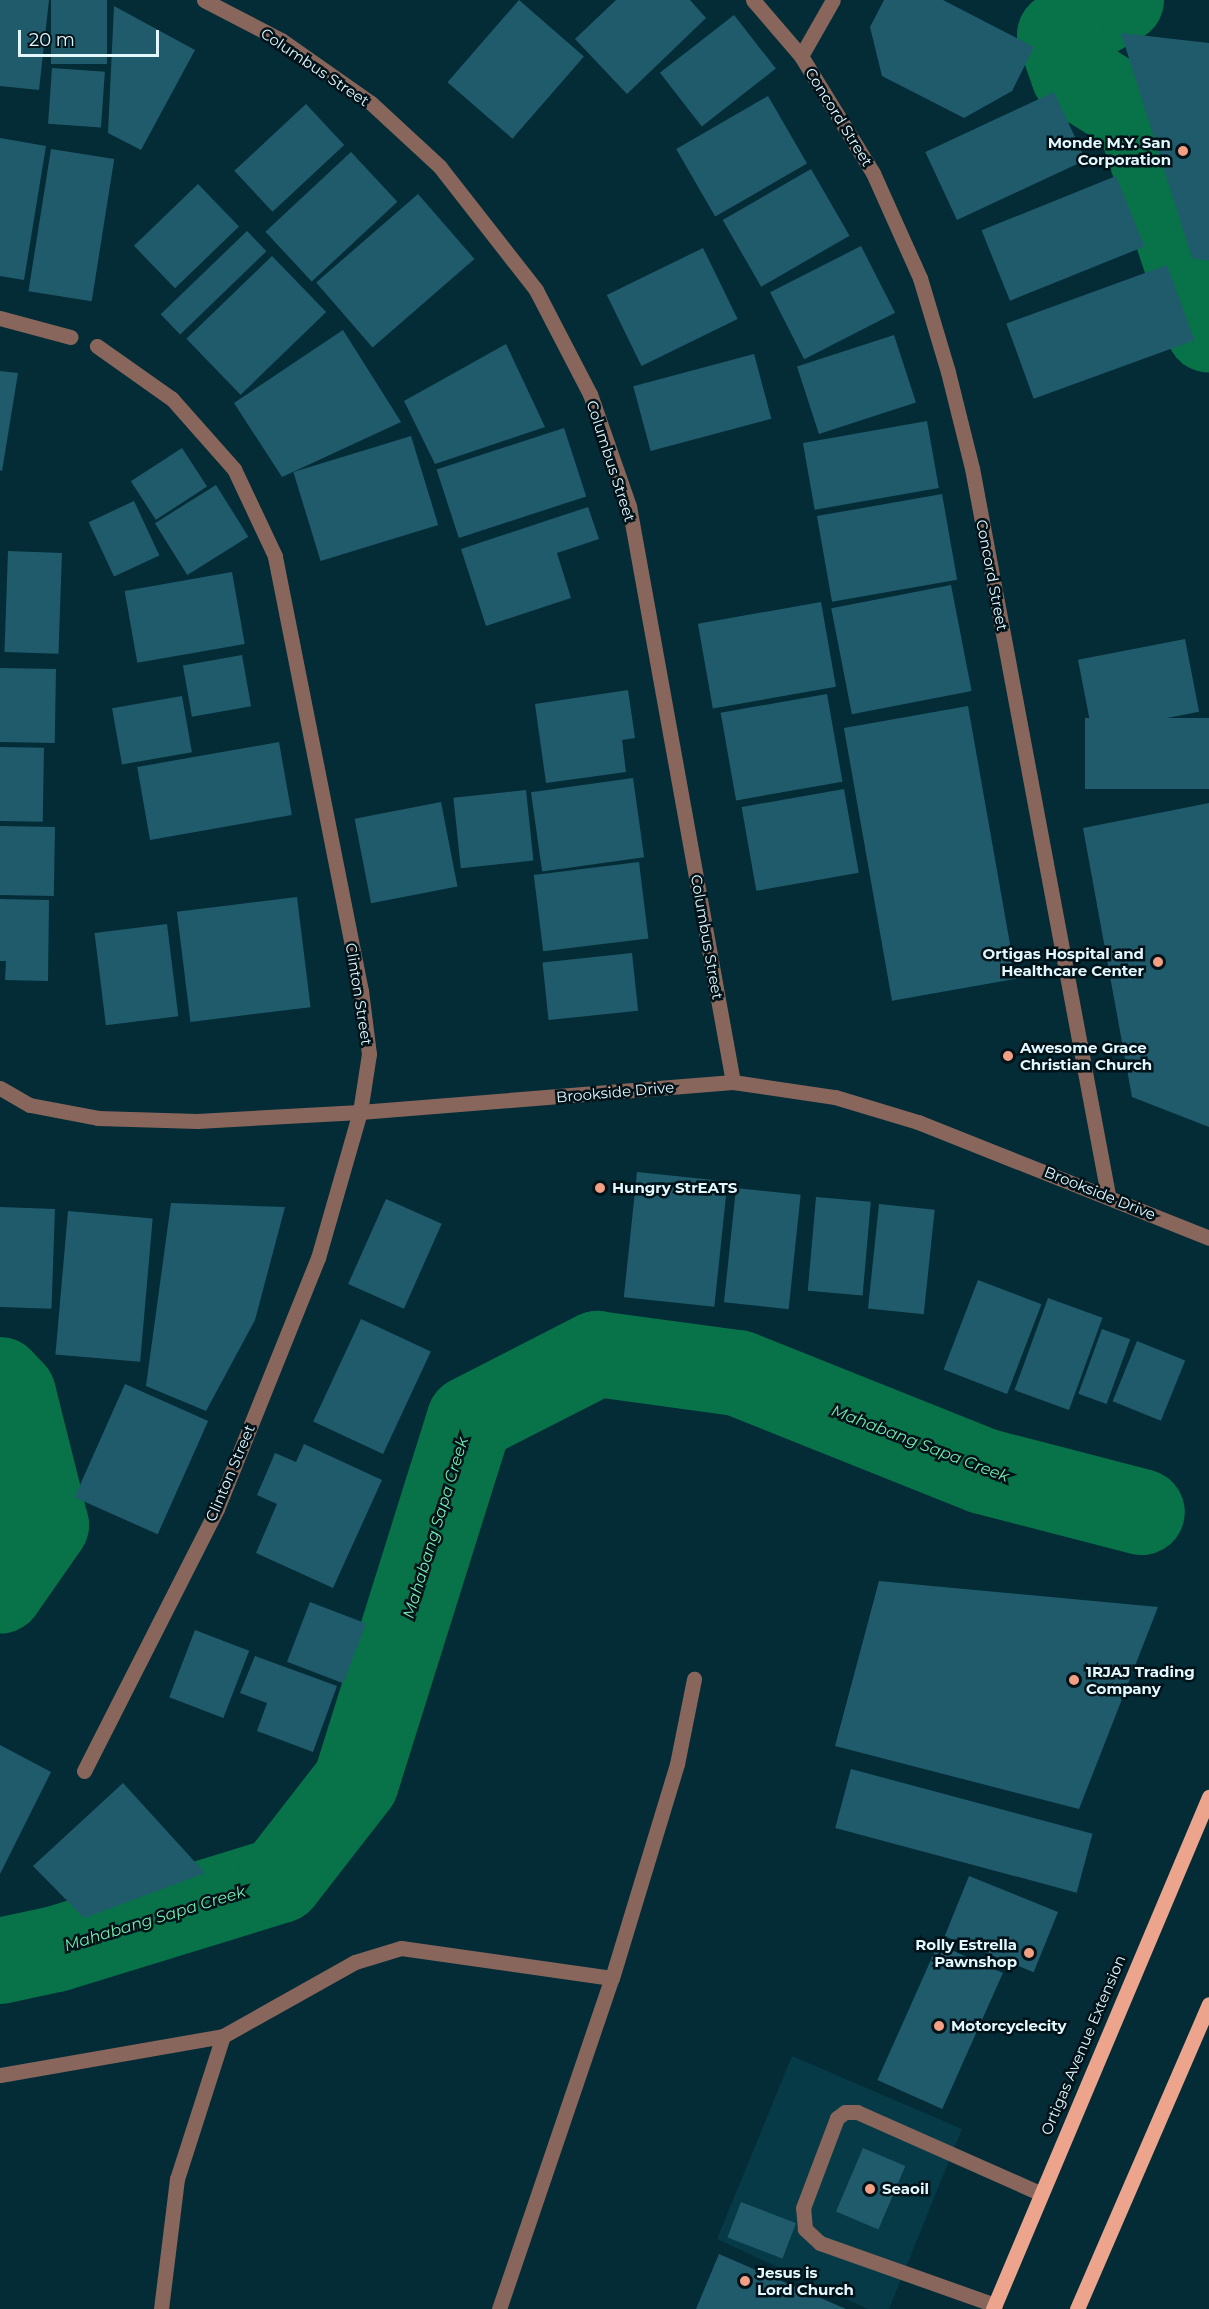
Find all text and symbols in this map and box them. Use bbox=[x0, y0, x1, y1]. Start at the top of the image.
scale bar bbox=[21, 18, 162, 56]
street label: Columbus Street bbox=[257, 24, 373, 110]
text: 20 m bbox=[29, 29, 75, 51]
street label: Concord Street bbox=[801, 64, 877, 170]
place label: Monde M.Y. San Corporation bbox=[1048, 133, 1171, 168]
marker: Monde M.Y. San Corporation bbox=[1176, 144, 1190, 158]
street label: Columbus Street bbox=[583, 398, 639, 524]
street label: Concord Street bbox=[972, 518, 1012, 632]
street label: Columbus Street bbox=[687, 873, 727, 1001]
street label: Clinton Street bbox=[342, 941, 376, 1047]
place label: Ortigas Hospital and Healthcare Center bbox=[983, 944, 1144, 979]
marker: Ortigas Hospital and Healthcare Center bbox=[1149, 953, 1167, 971]
place label: Awesome Grace Christian Church bbox=[1020, 1038, 1152, 1073]
marker: Awesome Grace Christian Church bbox=[1001, 1049, 1015, 1063]
street label: Brookside Drive bbox=[555, 1078, 675, 1106]
street label: Brookside Drive bbox=[1042, 1162, 1158, 1224]
place label: Hungry StrEATS bbox=[612, 1179, 737, 1197]
marker: Hungry StrEATS bbox=[593, 1181, 607, 1195]
water label: Mahabang Sapa Creek bbox=[829, 1401, 1011, 1487]
street label: Clinton Street bbox=[201, 1422, 259, 1524]
water label: Mahabang Sapa Creek bbox=[399, 1435, 473, 1621]
place label: 1RJAJ Trading Company bbox=[1086, 1662, 1195, 1697]
marker: 1RJAJ Trading Company bbox=[1067, 1673, 1081, 1687]
water label: Mahabang Sapa Creek bbox=[62, 1882, 248, 1956]
place label: Rolly Estrella Pawnshop bbox=[915, 1935, 1017, 1970]
marker: Rolly Estrella Pawnshop bbox=[1022, 1946, 1036, 1960]
street label: Ortigas Avenue Extension bbox=[1037, 1952, 1129, 2138]
place label: Motorcyclecity bbox=[951, 2017, 1066, 2035]
marker: Motorcyclecity bbox=[932, 2019, 946, 2033]
place label: Seaoil bbox=[882, 2180, 929, 2198]
marker: Seaoil bbox=[863, 2182, 877, 2196]
place label: Jesus is Lord Church bbox=[757, 2263, 854, 2298]
marker: Jesus is Lord Church bbox=[738, 2274, 752, 2288]

